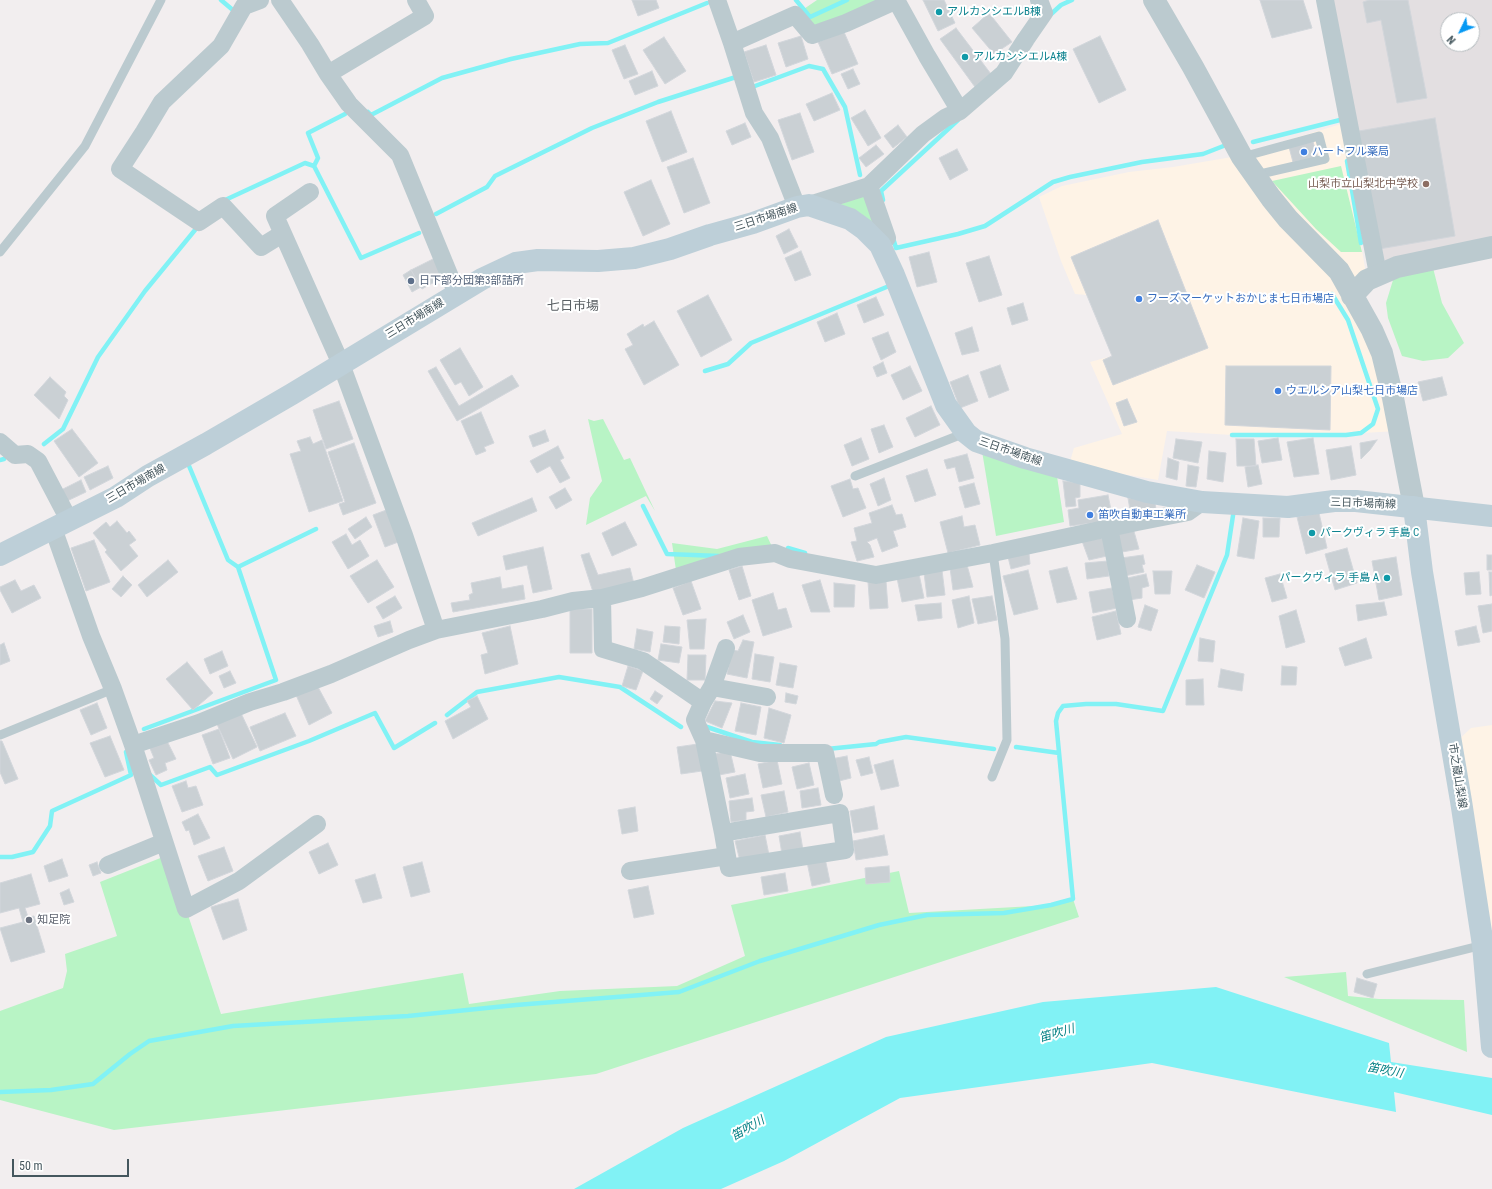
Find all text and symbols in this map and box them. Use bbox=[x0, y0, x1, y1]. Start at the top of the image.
place label: アルカンシエルB棟 bbox=[947, 5, 1041, 19]
marker: アルカンシエルB棟 bbox=[934, 7, 944, 17]
north arrow bbox=[1440, 12, 1480, 52]
text: N bbox=[1445, 33, 1459, 47]
place label: アルカンシエルA棟 bbox=[973, 50, 1067, 64]
marker: アルカンシエルA棟 bbox=[960, 52, 970, 62]
place label: ハートフル薬局 bbox=[1312, 145, 1389, 159]
marker: ハートフル薬局 bbox=[1299, 147, 1309, 157]
place label: 山梨市立山梨北中学校 bbox=[1308, 177, 1418, 191]
marker: 山梨市立山梨北中学校 bbox=[1421, 179, 1431, 189]
street label: 三日市場南線 bbox=[733, 202, 799, 234]
place label: 日下部分団第3部詰所 bbox=[419, 274, 523, 288]
marker: 日下部分団第3部詰所 bbox=[406, 276, 416, 286]
place label: フーズマーケットおかじま七日市場店 bbox=[1147, 292, 1334, 306]
marker: フーズマーケットおかじま七日市場店 bbox=[1134, 294, 1144, 304]
street label: 三日市場南線 bbox=[383, 296, 447, 342]
district label: 七日市場 bbox=[547, 299, 599, 315]
place label: ウエルシア山梨七日市場店 bbox=[1286, 384, 1418, 398]
marker: ウエルシア山梨七日市場店 bbox=[1273, 386, 1283, 396]
street label: 三日市場南線 bbox=[977, 435, 1043, 469]
street label: 三日市場南線 bbox=[104, 462, 168, 506]
street label: 三日市場南線 bbox=[1330, 496, 1396, 512]
place label: 笛吹自動車工業所 bbox=[1098, 508, 1186, 522]
marker: 笛吹自動車工業所 bbox=[1085, 510, 1095, 520]
place label: パークヴィラ 手島 C bbox=[1320, 526, 1419, 540]
marker: パークヴィラ 手島 C bbox=[1307, 528, 1317, 538]
place label: パークヴィラ 手島 A bbox=[1280, 571, 1379, 585]
marker: パークヴィラ 手島 A bbox=[1382, 573, 1392, 583]
street label: 市之蔵山梨線 bbox=[1445, 742, 1469, 810]
place label: 知足院 bbox=[37, 913, 70, 927]
marker: 知足院 bbox=[24, 915, 34, 925]
water label: 笛吹川 bbox=[1038, 1022, 1076, 1046]
water label: 笛吹川 bbox=[1366, 1060, 1404, 1082]
water label: 笛吹川 bbox=[729, 1114, 767, 1144]
scale bar bbox=[14, 1151, 131, 1177]
text: 50 m bbox=[19, 1159, 43, 1173]

